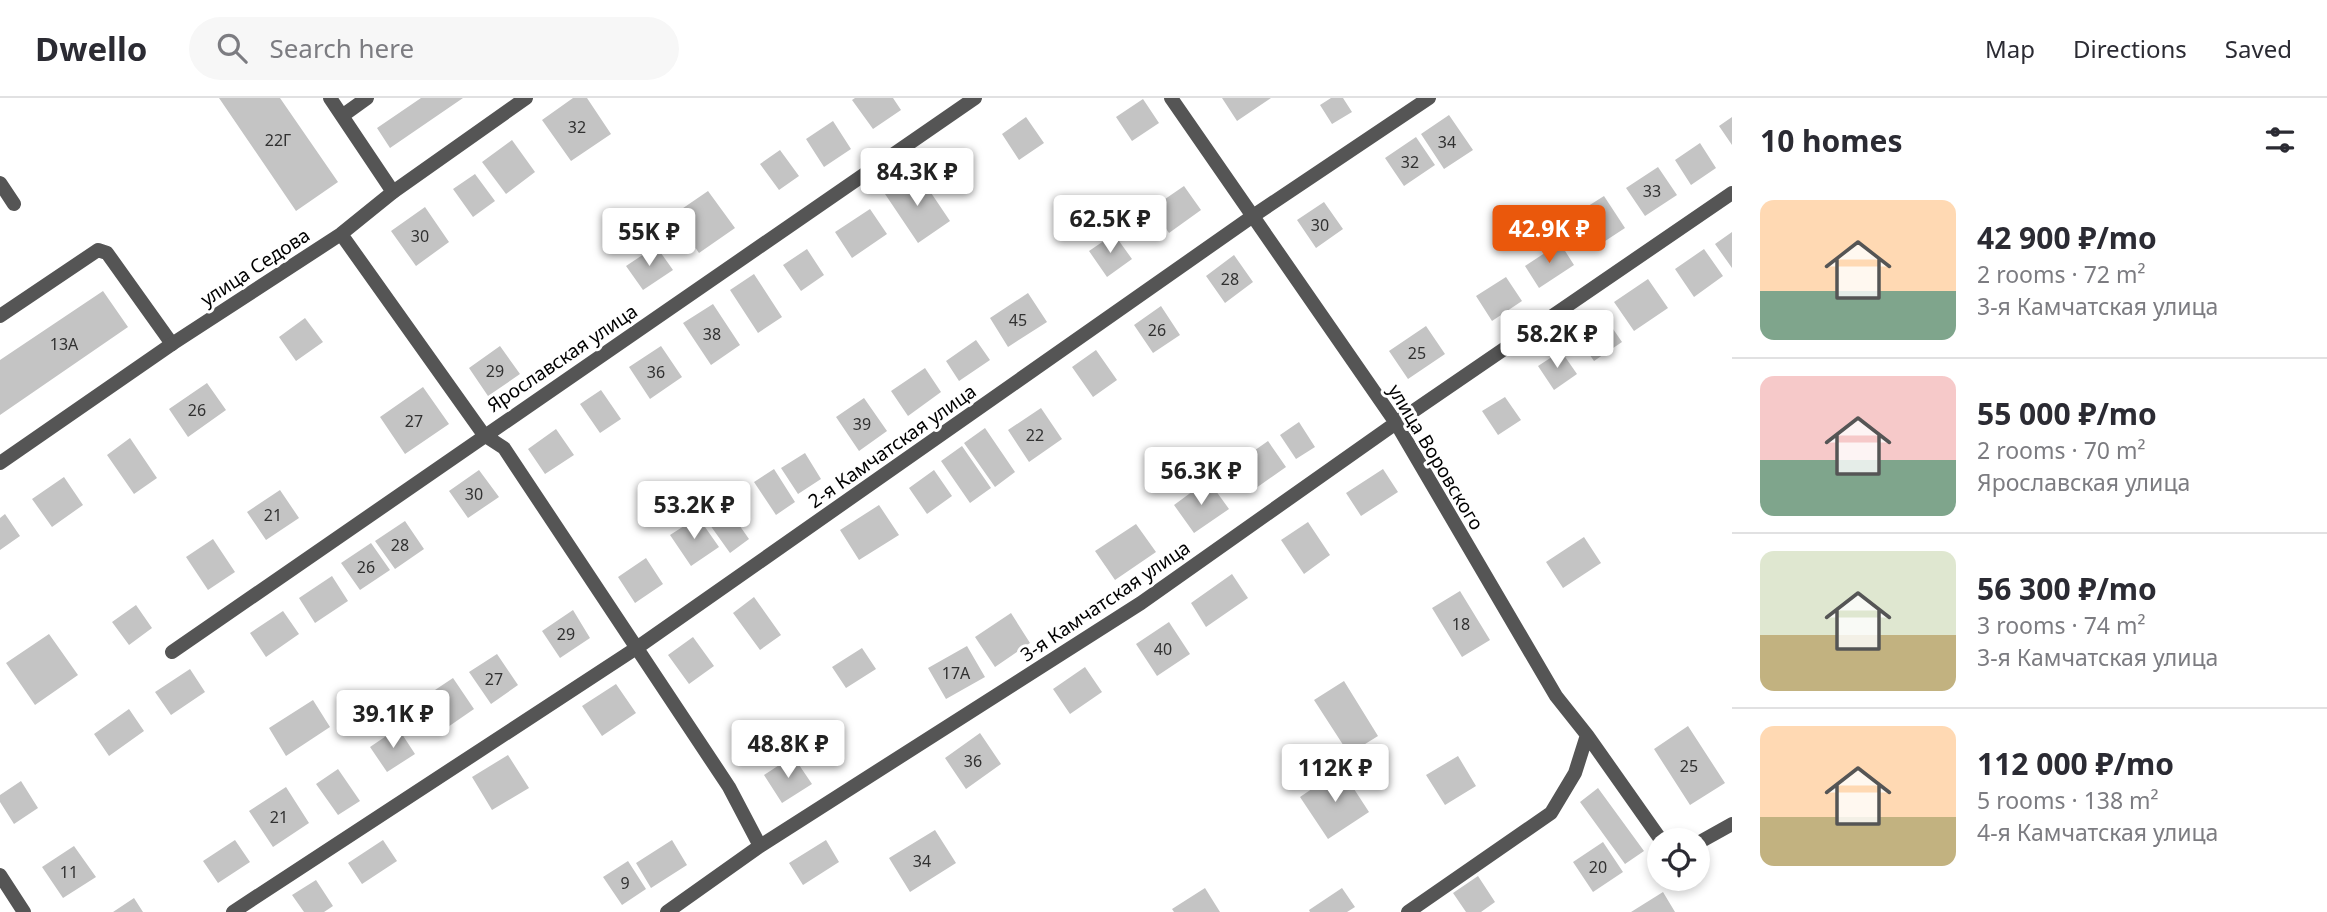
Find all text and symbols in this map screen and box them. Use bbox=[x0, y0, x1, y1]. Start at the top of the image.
search box bbox=[189, 17, 679, 80]
text: Dwello bbox=[35, 26, 147, 71]
icon: search bbox=[213, 29, 251, 67]
text: Search here bbox=[269, 30, 414, 66]
text: Map bbox=[1985, 32, 2035, 65]
text: Directions bbox=[2073, 32, 2187, 65]
text: Saved bbox=[2225, 32, 2292, 65]
house number: 32 bbox=[568, 116, 586, 138]
text: 10 homes bbox=[1760, 120, 1903, 161]
icon: filters bbox=[2261, 121, 2299, 159]
house number: 22Г bbox=[265, 129, 291, 151]
house number: 34 bbox=[1438, 131, 1456, 153]
pin: 84.3K ₽ bbox=[852, 148, 982, 208]
house number: 32 bbox=[1401, 151, 1419, 173]
text: 84.3K ₽ bbox=[877, 155, 957, 187]
house number: 33 bbox=[1643, 180, 1661, 202]
pin: 62.5K ₽ bbox=[1045, 195, 1175, 255]
text: 62.5K ₽ bbox=[1070, 202, 1150, 234]
pin: 42.9K ₽ bbox=[1484, 206, 1614, 265]
pin: 55K ₽ bbox=[600, 208, 698, 268]
text: 42.9K ₽ bbox=[1509, 212, 1589, 244]
house number: 30 bbox=[1311, 214, 1329, 236]
text: 55K ₽ bbox=[618, 215, 680, 247]
text: 42 900 ₽/mo bbox=[1977, 217, 2157, 258]
street label: улица Седова bbox=[195, 222, 315, 312]
house number: 30 bbox=[411, 225, 429, 247]
icon: home bbox=[1816, 228, 1900, 312]
text: 2 rooms · 72 m² bbox=[1977, 258, 2146, 290]
house number: 28 bbox=[1221, 268, 1239, 290]
text: 3-я Камчатская улица bbox=[1977, 290, 2218, 322]
street label: Ярославская улица bbox=[482, 298, 642, 418]
house number: 45 bbox=[1009, 309, 1027, 331]
pin: 58.2K ₽ bbox=[1492, 310, 1622, 370]
text: 58.2K ₽ bbox=[1517, 317, 1597, 349]
house number: 26 bbox=[1148, 319, 1166, 341]
house number: 38 bbox=[703, 323, 721, 345]
house number: 13А bbox=[50, 333, 79, 355]
house number: 25 bbox=[1408, 342, 1426, 364]
house number: 29 bbox=[486, 360, 504, 382]
house number: 36 bbox=[647, 361, 665, 383]
street label: 2-я Камчатская улица bbox=[803, 378, 981, 514]
street label: улица Воровского bbox=[1382, 379, 1490, 535]
text: 55 000 ₽/mo bbox=[1977, 393, 2157, 434]
house number: 26 bbox=[188, 399, 206, 421]
icon: home bbox=[1816, 404, 1900, 488]
house number: 27 bbox=[405, 410, 423, 432]
house number: 39 bbox=[853, 413, 871, 435]
house number: 22 bbox=[1026, 424, 1044, 446]
text: 2 rooms · 70 m² bbox=[1977, 434, 2146, 466]
pin: 56.3K ₽ bbox=[1136, 448, 1266, 507]
text: 56.3K ₽ bbox=[1161, 454, 1241, 486]
text: Ярославская улица bbox=[1977, 466, 2190, 498]
pin: 53.2K ₽ bbox=[629, 482, 759, 541]
house number: 30 bbox=[465, 483, 483, 505]
text: 53.2K ₽ bbox=[654, 488, 734, 520]
house number: 21 bbox=[264, 504, 282, 526]
house number: 28 bbox=[391, 534, 409, 556]
street label: 3-я Камчатская улица bbox=[1015, 534, 1195, 668]
house number: 26 bbox=[357, 556, 375, 578]
text: 56 300 ₽/mo bbox=[1977, 568, 2157, 609]
icon: home bbox=[1816, 579, 1900, 663]
text: 3 rooms · 74 m² bbox=[1977, 609, 2146, 641]
house number: 18 bbox=[1452, 613, 1470, 635]
house number: 29 bbox=[557, 623, 575, 645]
house number: 40 bbox=[1154, 638, 1172, 660]
text: 3-я Камчатская улица bbox=[1977, 641, 2218, 673]
house number: 17А bbox=[942, 662, 971, 684]
house number: 27 bbox=[485, 668, 503, 690]
pin: 39.1K ₽ bbox=[328, 690, 458, 750]
text: 39.1K ₽ bbox=[353, 697, 433, 729]
pin: 48.8K ₽ bbox=[723, 720, 853, 780]
text: 48.8K ₽ bbox=[748, 727, 828, 759]
text: 112 000 ₽/mo bbox=[1977, 743, 2174, 784]
pin: 112K ₽ bbox=[1278, 744, 1392, 804]
house number: 36 bbox=[964, 750, 982, 772]
text: 112K ₽ bbox=[1298, 751, 1372, 783]
icon: home bbox=[1816, 754, 1900, 838]
house number: 25 bbox=[1680, 755, 1698, 777]
text: 5 rooms · 138 m² bbox=[1977, 784, 2159, 816]
house number: 21 bbox=[270, 806, 288, 828]
text: 4-я Камчатская улица bbox=[1977, 816, 2218, 848]
map controls bbox=[1647, 828, 1710, 891]
button: locate bbox=[1647, 828, 1710, 891]
house number: 34 bbox=[913, 850, 931, 872]
house number: 20 bbox=[1589, 856, 1607, 878]
house number: 11 bbox=[60, 861, 78, 883]
house number: 9 bbox=[620, 872, 630, 894]

